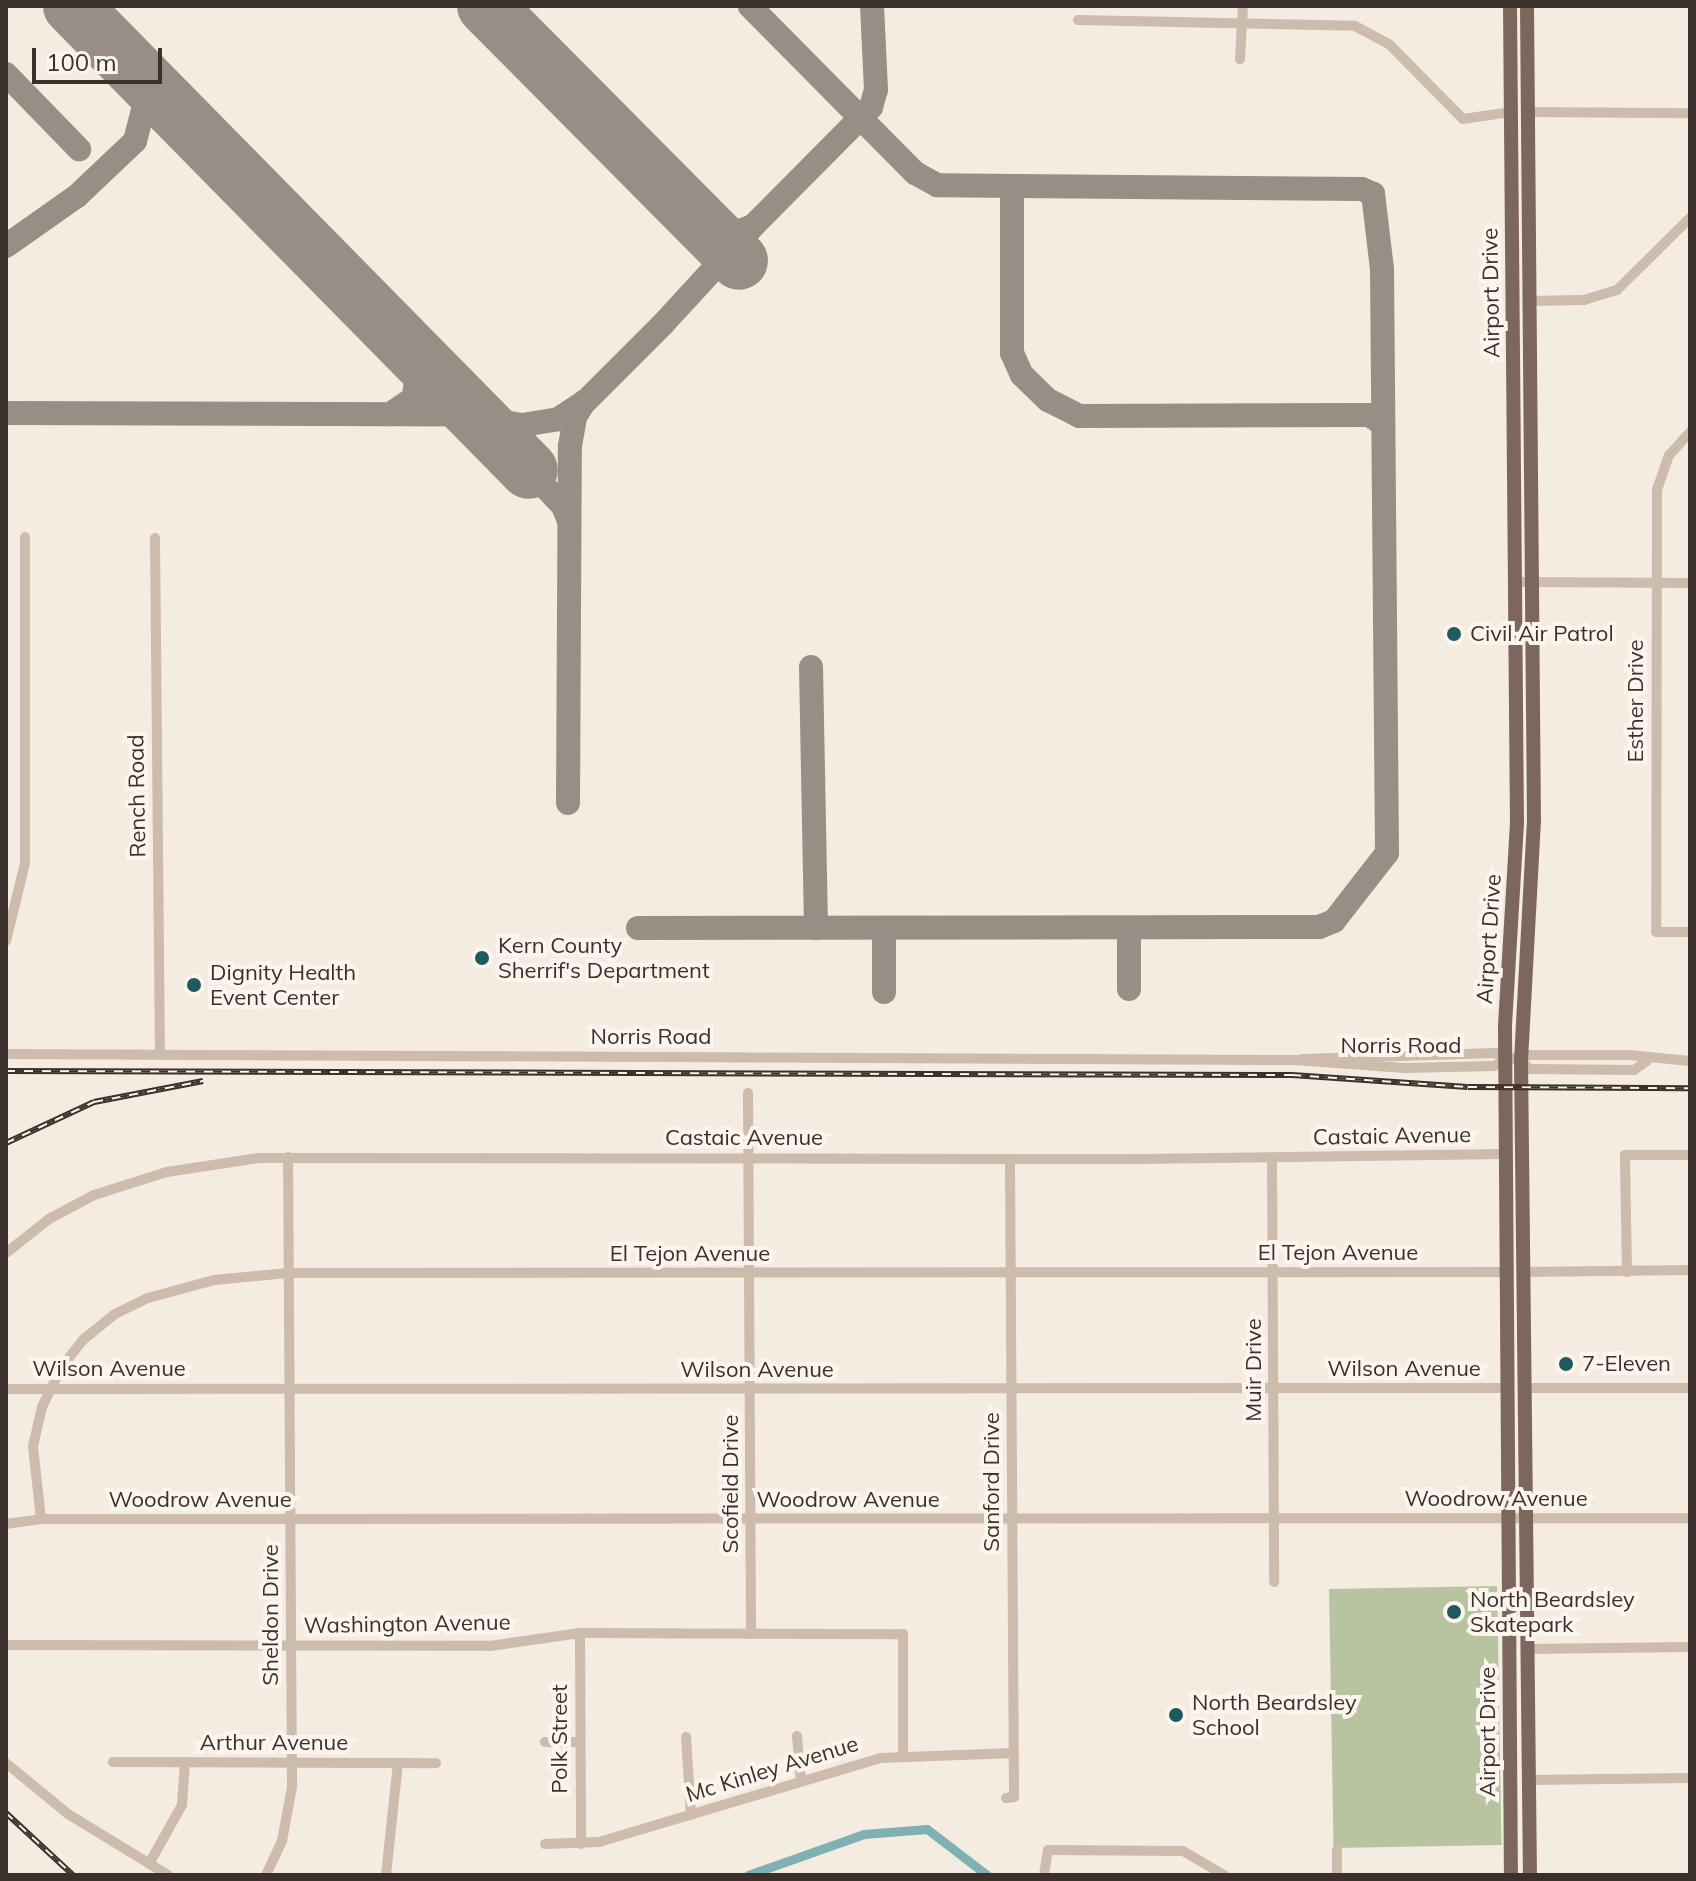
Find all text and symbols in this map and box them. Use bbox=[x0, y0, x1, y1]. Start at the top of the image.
scale bar bbox=[36, 32, 166, 82]
text: 100 m bbox=[46, 47, 117, 77]
street label: Airport Drive bbox=[1477, 228, 1505, 358]
place label: Civil Air Patrol bbox=[1470, 621, 1614, 647]
marker: Civil Air Patrol bbox=[1445, 625, 1463, 643]
street label: Esther Drive bbox=[1623, 639, 1649, 763]
street label: Rench Road bbox=[123, 734, 151, 858]
street label: Airport Drive bbox=[1471, 873, 1507, 1005]
place label: Kern County Sherrif's Department bbox=[498, 932, 710, 984]
marker: Kern County Sherrif's Department bbox=[473, 949, 491, 967]
place label: Dignity Health Event Center bbox=[210, 959, 356, 1010]
marker: Dignity Health Event Center bbox=[185, 976, 203, 994]
street label: Norris Road bbox=[591, 1024, 711, 1050]
street label: Norris Road bbox=[1341, 1033, 1461, 1059]
street label: Castaic Avenue bbox=[1313, 1121, 1471, 1151]
street label: Castaic Avenue bbox=[665, 1125, 823, 1151]
street label: El Tejon Avenue bbox=[1258, 1240, 1418, 1266]
street label: El Tejon Avenue bbox=[610, 1241, 770, 1267]
street label: Muir Drive bbox=[1241, 1318, 1267, 1422]
place label: 7-Eleven bbox=[1582, 1351, 1671, 1377]
marker: 7-Eleven bbox=[1557, 1355, 1575, 1373]
street label: Wilson Avenue bbox=[32, 1356, 186, 1382]
street label: Wilson Avenue bbox=[1327, 1356, 1481, 1382]
street label: Wilson Avenue bbox=[680, 1357, 834, 1383]
street label: Sanford Drive bbox=[979, 1412, 1005, 1552]
street label: Scofield Drive bbox=[718, 1415, 744, 1553]
street label: Woodrow Avenue bbox=[1404, 1486, 1588, 1512]
street label: Woodrow Avenue bbox=[108, 1487, 292, 1513]
street label: Woodrow Avenue bbox=[756, 1487, 940, 1513]
street label: Sheldon Drive bbox=[258, 1544, 284, 1686]
place label: North Beardsley Skatepark bbox=[1470, 1586, 1635, 1638]
marker: North Beardsley Skatepark bbox=[1445, 1603, 1463, 1621]
street label: Washington Avenue bbox=[303, 1609, 511, 1639]
street label: Airport Drive bbox=[1475, 1667, 1501, 1797]
street label: Polk Street bbox=[547, 1684, 573, 1794]
place label: North Beardsley School bbox=[1192, 1689, 1357, 1740]
marker: North Beardsley School bbox=[1167, 1706, 1185, 1724]
street label: Arthur Avenue bbox=[200, 1730, 348, 1756]
street label: Mc Kinley Avenue bbox=[683, 1730, 861, 1808]

